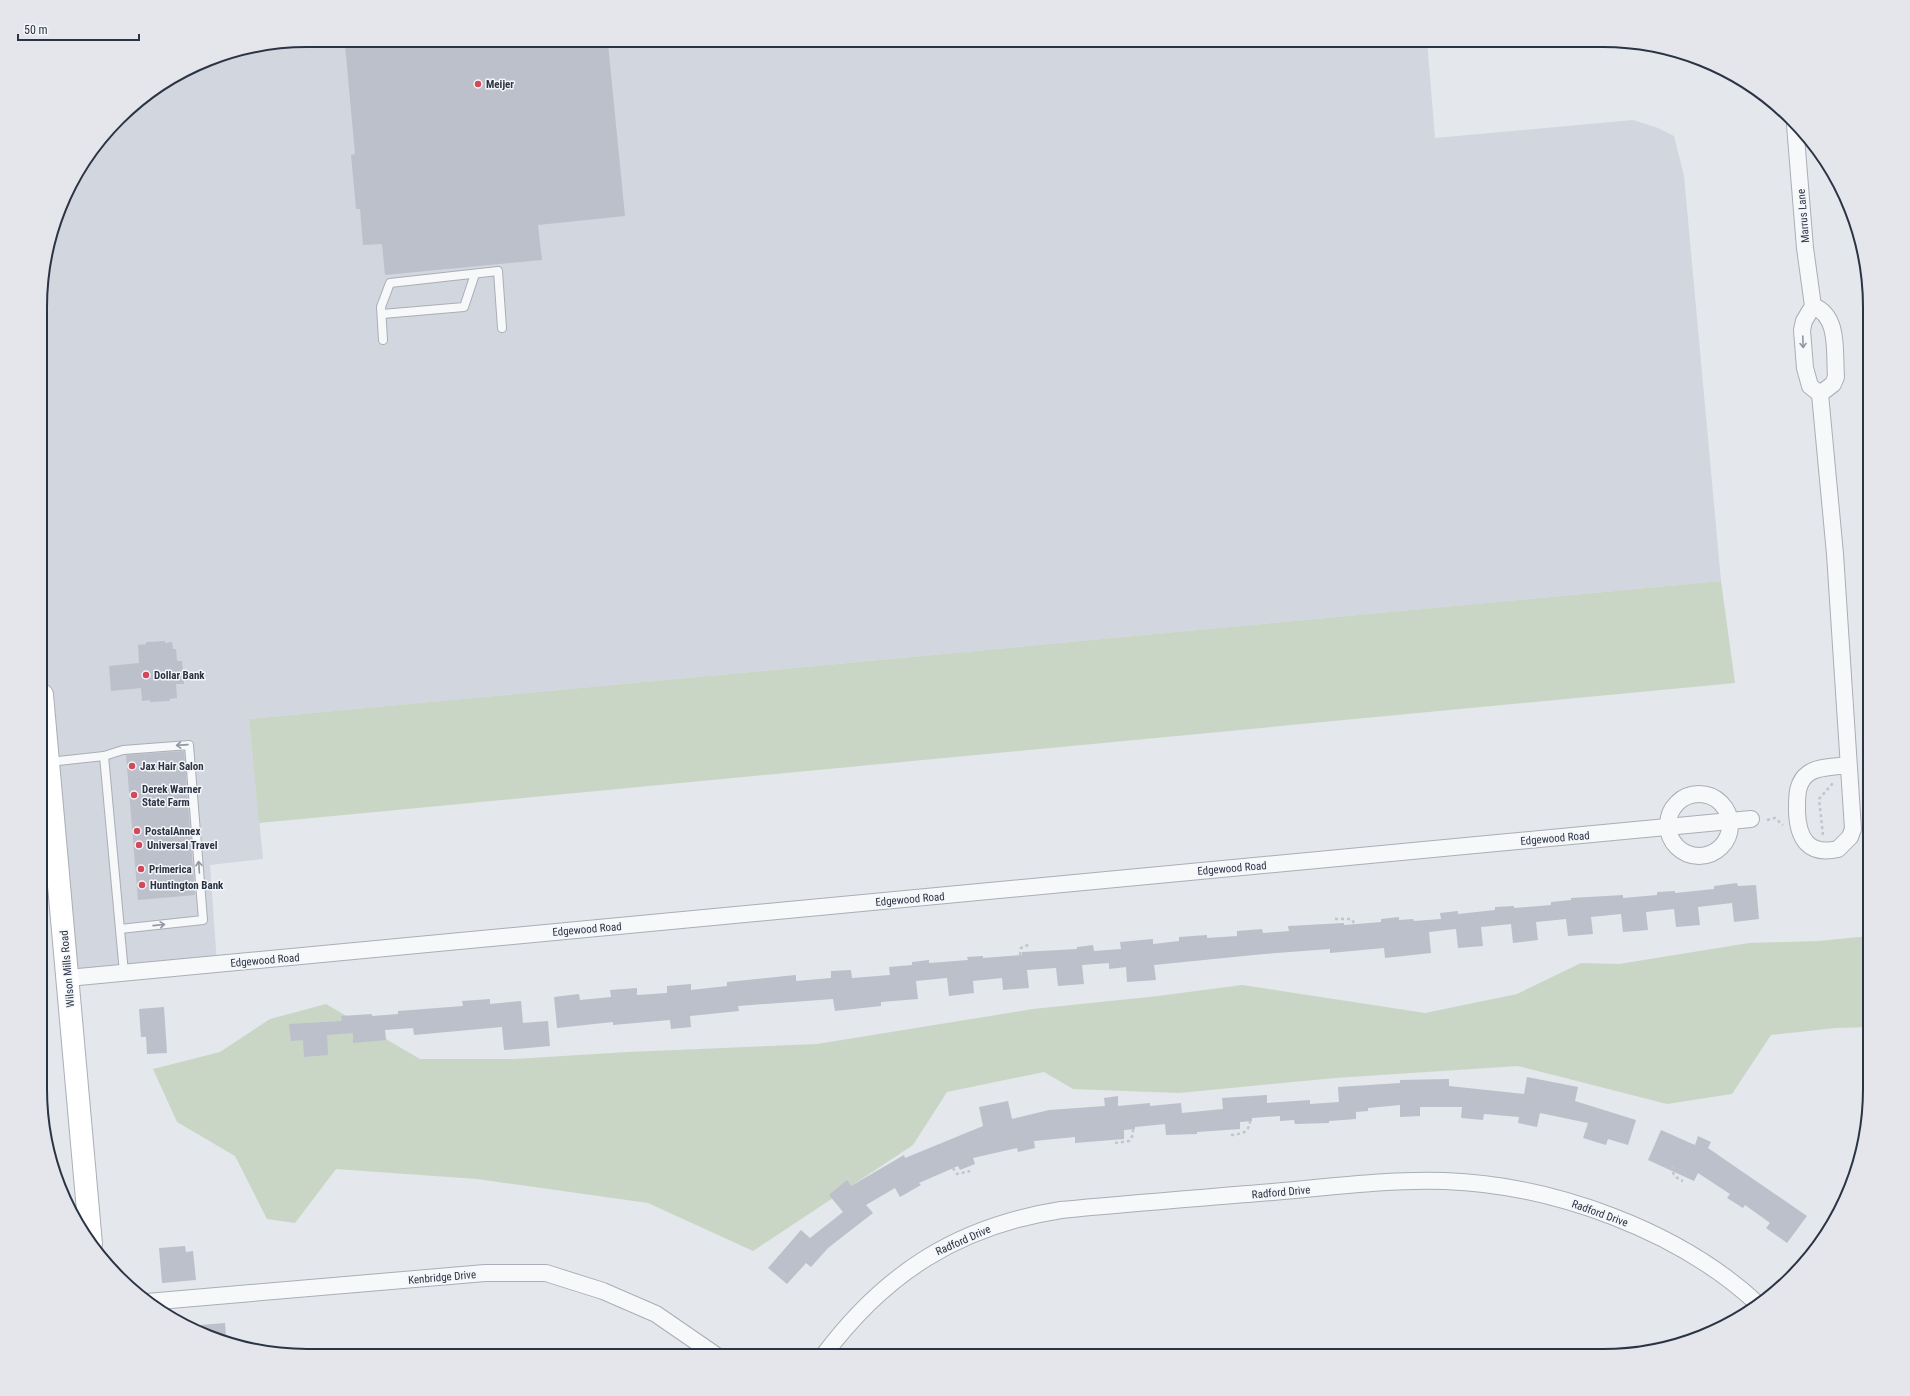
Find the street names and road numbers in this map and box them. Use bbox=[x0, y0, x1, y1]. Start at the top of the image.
street label: Marrus Lane bbox=[1795, 188, 1812, 243]
street label: Edgewood Road bbox=[1520, 829, 1590, 848]
street label: Edgewood Road bbox=[1197, 859, 1267, 878]
street label: Edgewood Road bbox=[875, 890, 945, 909]
street label: Edgewood Road bbox=[552, 920, 622, 939]
street label: Wilson Mills Road bbox=[58, 930, 77, 1008]
street label: Edgewood Road bbox=[230, 951, 300, 970]
street label: Radford Drive bbox=[1251, 1183, 1311, 1202]
street label: Radford Drive bbox=[1570, 1197, 1630, 1230]
street label: Radford Drive bbox=[934, 1223, 993, 1258]
street label: Kenbridge Drive bbox=[408, 1268, 477, 1287]

